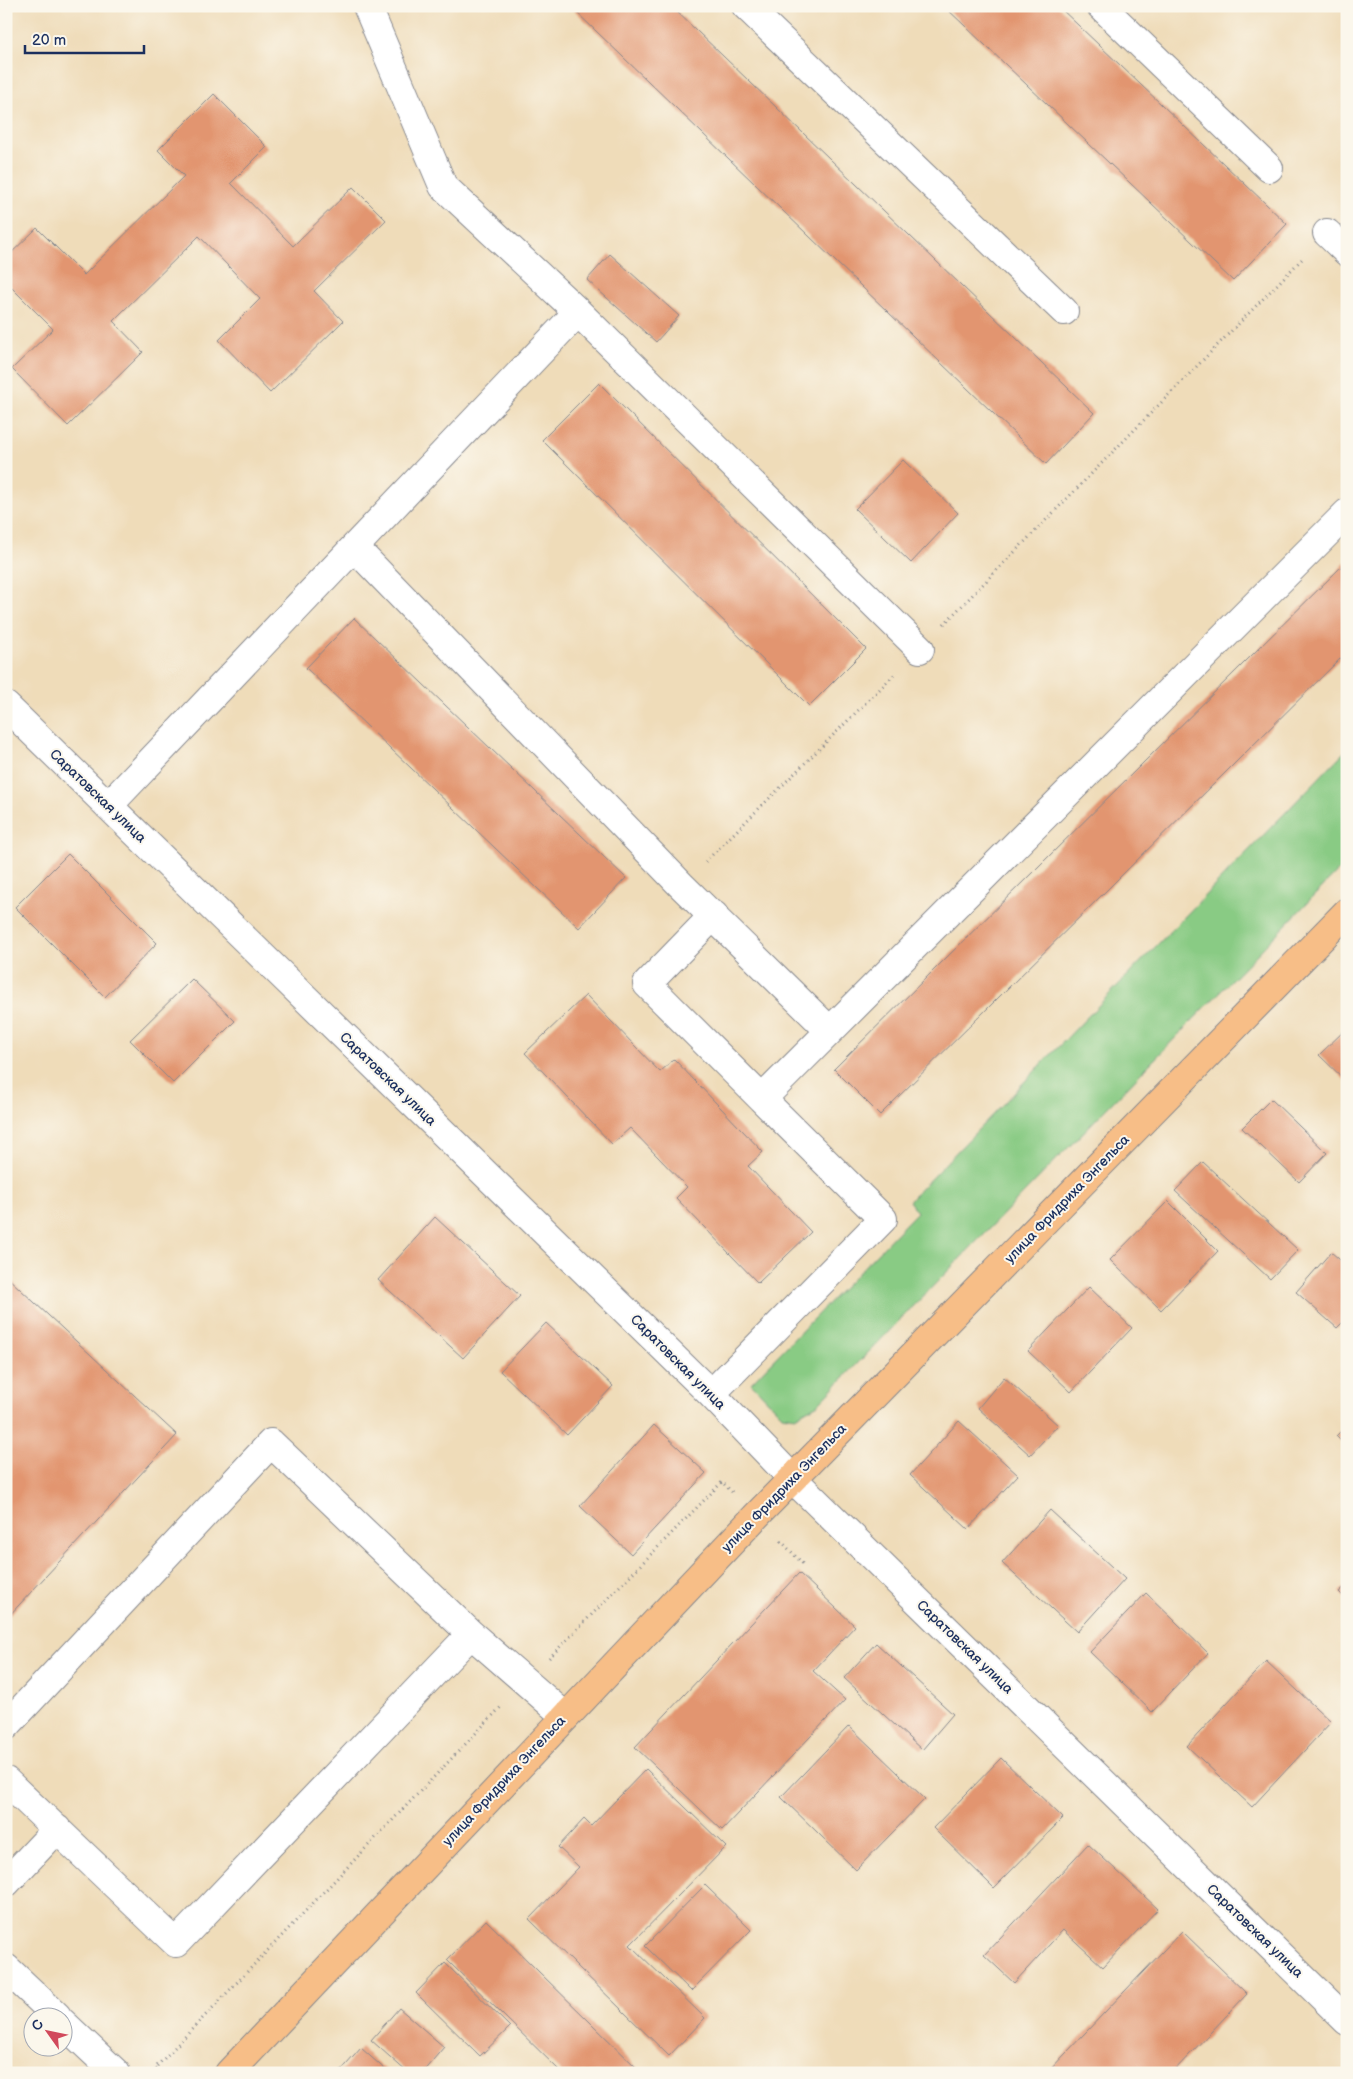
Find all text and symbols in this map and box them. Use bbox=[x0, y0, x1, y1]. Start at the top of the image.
scale bar bbox=[25, 22, 144, 54]
text: 20 m bbox=[32, 31, 66, 50]
street label: Саратовская улица bbox=[46, 746, 150, 847]
street label: Саратовская улица bbox=[336, 1029, 440, 1130]
street label: улица Фридриха Энгельса bbox=[1001, 1131, 1133, 1267]
street label: Саратовская улица bbox=[627, 1311, 730, 1414]
street label: улица Фридриха Энгельса bbox=[718, 1420, 850, 1556]
street label: Саратовская улица bbox=[913, 1597, 1017, 1698]
street label: улица Фридриха Энгельса bbox=[439, 1712, 569, 1850]
street label: Саратовская улица bbox=[1203, 1881, 1307, 1982]
north arrow bbox=[22, 2006, 72, 2056]
text: С bbox=[28, 2016, 47, 2034]

